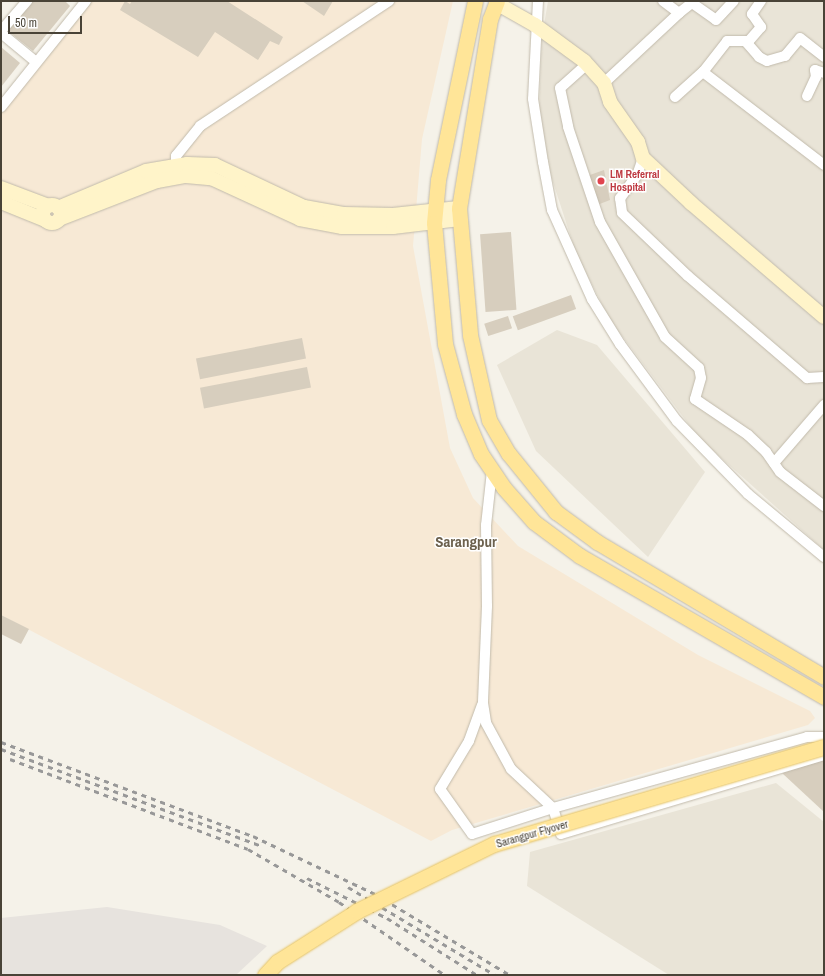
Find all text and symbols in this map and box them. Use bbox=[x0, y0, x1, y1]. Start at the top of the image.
scale bar bbox=[10, 8, 84, 34]
text: 50 m bbox=[15, 15, 37, 31]
place label: LM Referral Hospital bbox=[610, 168, 660, 194]
marker: LM Referral Hospital bbox=[595, 175, 607, 187]
district label: Sarangpur bbox=[435, 533, 497, 551]
street label: Sarangpur Flyover bbox=[495, 817, 569, 851]

